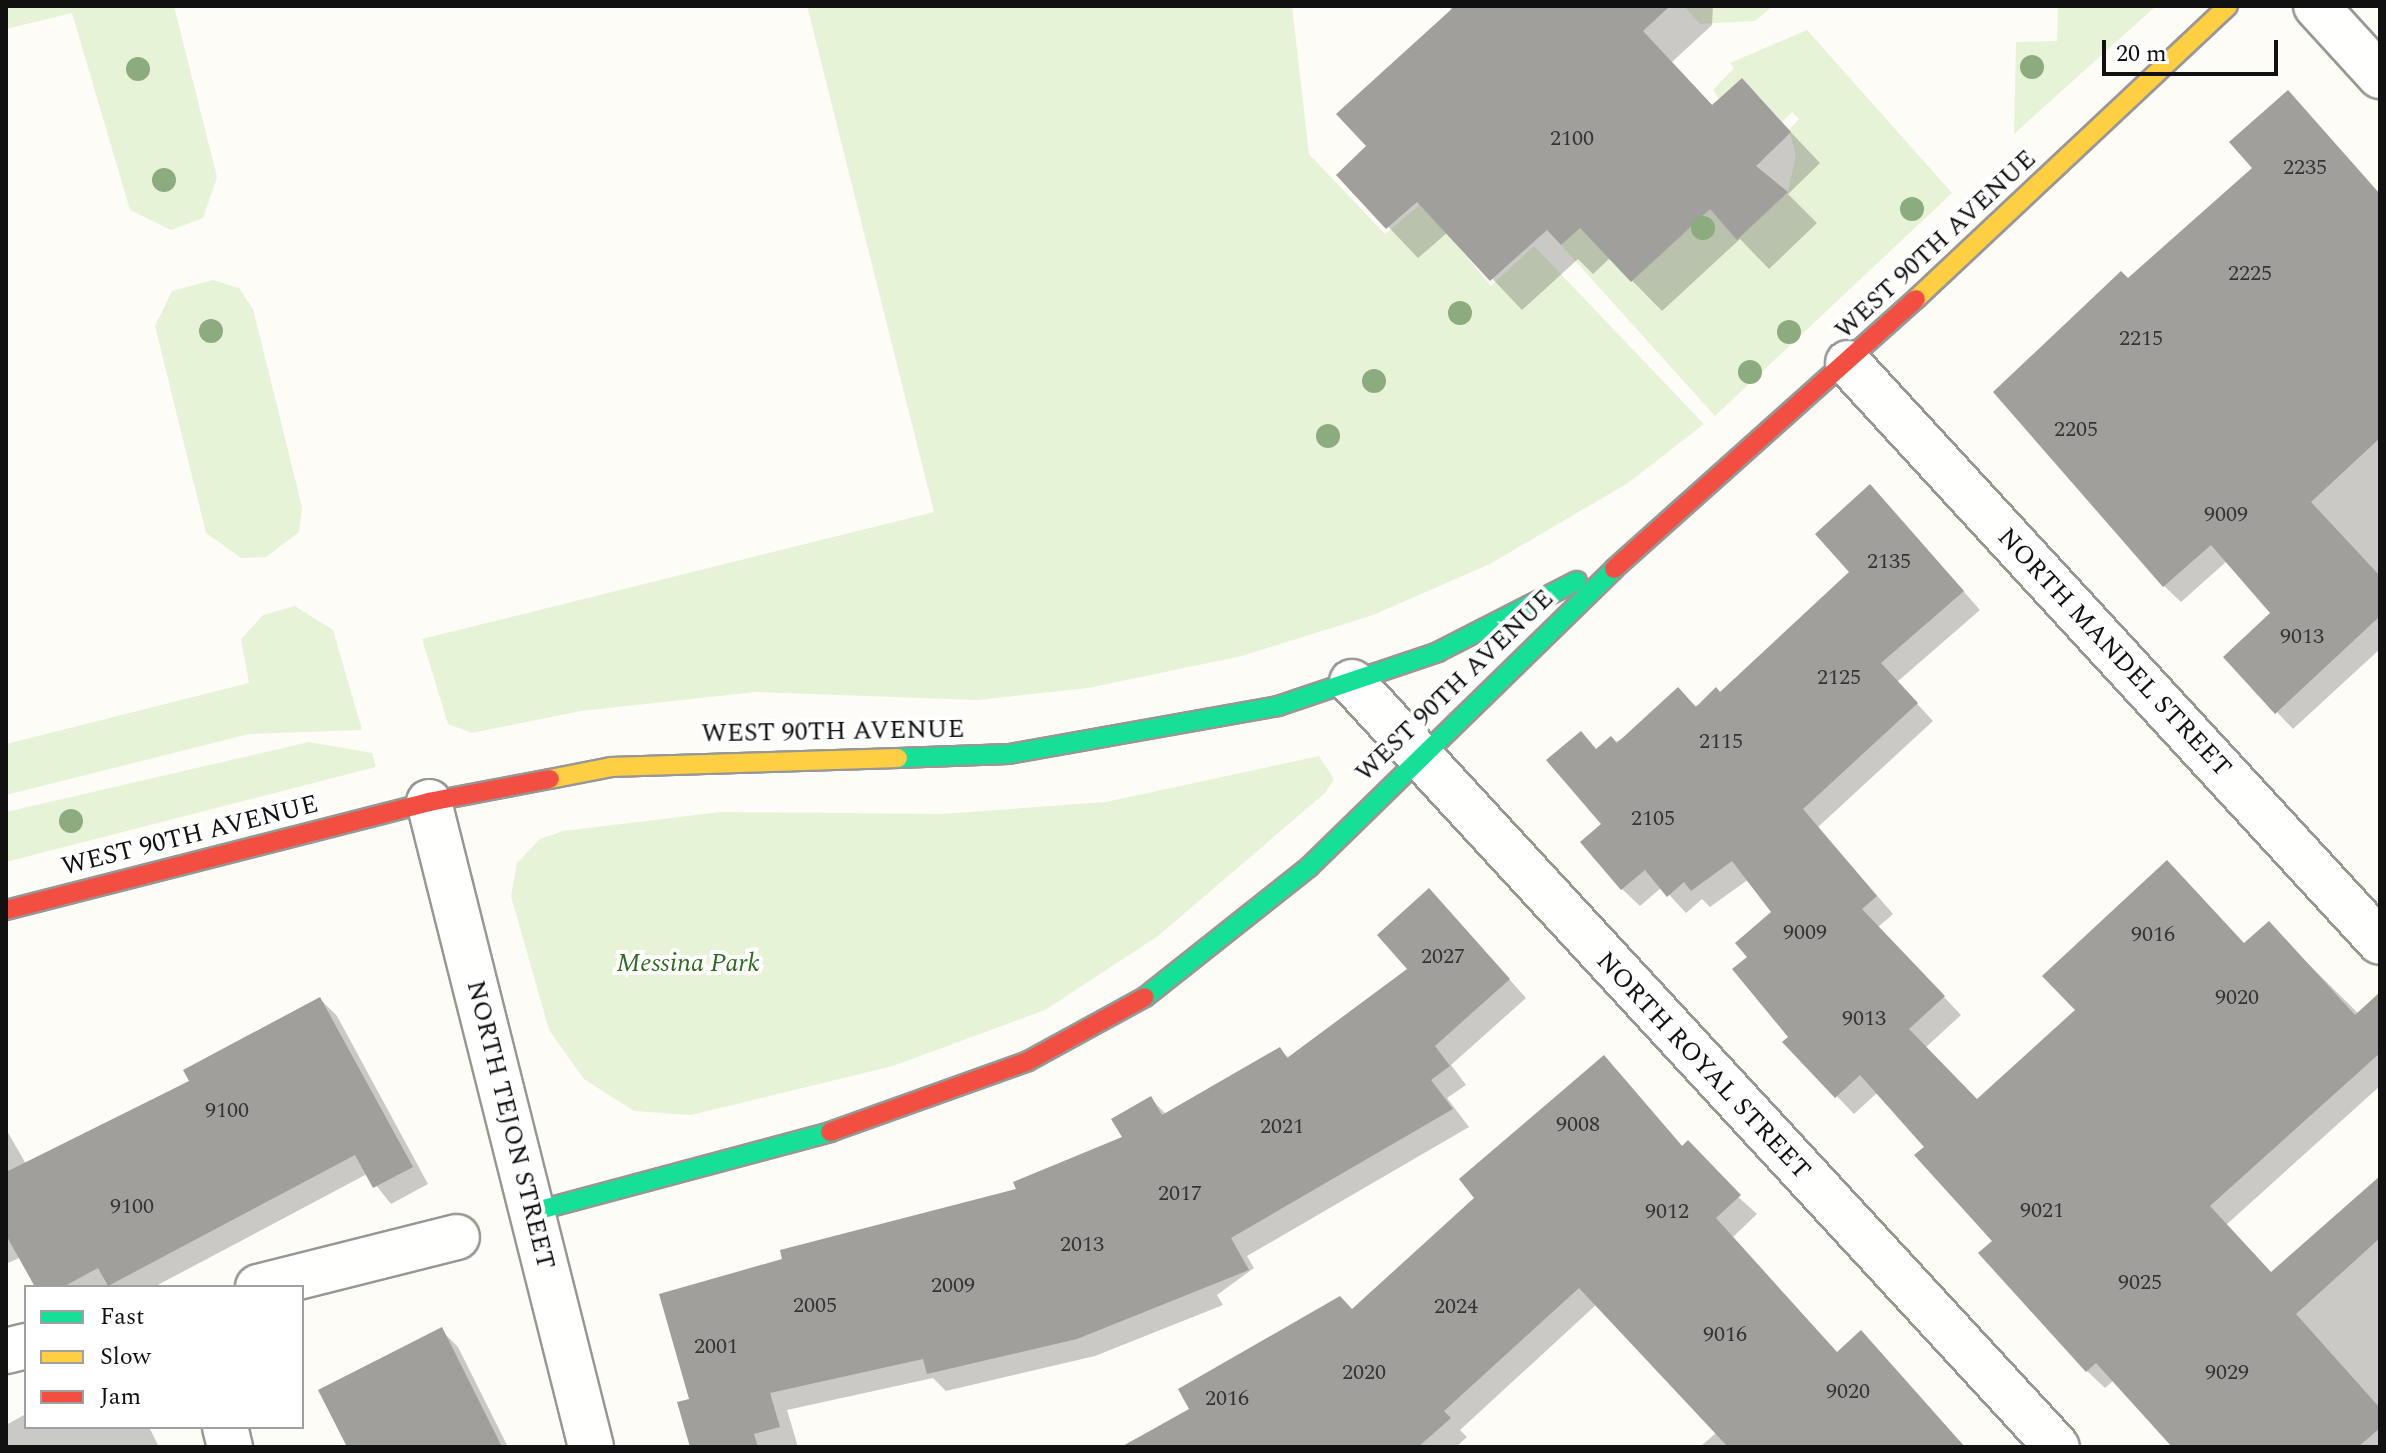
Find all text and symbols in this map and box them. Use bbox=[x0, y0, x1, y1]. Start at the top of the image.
scale bar bbox=[2106, 24, 2282, 74]
text: 20 m bbox=[2116, 36, 2167, 72]
house number: 2100 bbox=[1550, 126, 1594, 152]
street label: WEST 90TH AVENUE bbox=[1829, 144, 2043, 346]
house number: 2235 bbox=[2283, 155, 2327, 181]
house number: 2225 bbox=[2228, 261, 2272, 287]
house number: 2215 bbox=[2119, 326, 2163, 352]
house number: 2205 bbox=[2054, 417, 2098, 443]
house number: 9009 bbox=[2204, 502, 2248, 528]
street label: NORTH MANDEL STREET bbox=[1991, 522, 2237, 784]
house number: 2135 bbox=[1867, 549, 1911, 575]
street label: WEST 90TH AVENUE bbox=[1349, 583, 1561, 789]
house number: 9013 bbox=[2280, 624, 2324, 650]
house number: 2125 bbox=[1817, 665, 1861, 691]
street label: WEST 90TH AVENUE bbox=[701, 714, 965, 750]
house number: 2115 bbox=[1699, 729, 1743, 755]
street label: WEST 90TH AVENUE bbox=[59, 789, 321, 883]
house number: 2105 bbox=[1631, 806, 1675, 832]
house number: 9009 bbox=[1783, 920, 1827, 946]
house number: 9016 bbox=[2131, 922, 2175, 948]
house number: 2027 bbox=[1421, 944, 1465, 970]
street label: NORTH ROYAL STREET bbox=[1589, 946, 1817, 1186]
park label: Messina Park bbox=[616, 948, 760, 980]
street label: NORTH TEJON STREET bbox=[459, 977, 561, 1273]
house number: 9020 bbox=[2215, 985, 2259, 1011]
house number: 9013 bbox=[1842, 1006, 1886, 1032]
house number: 9100 bbox=[205, 1098, 249, 1124]
house number: 9008 bbox=[1556, 1112, 1600, 1138]
house number: 2021 bbox=[1260, 1114, 1304, 1140]
house number: 2017 bbox=[1158, 1181, 1202, 1207]
house number: 9100 bbox=[110, 1194, 154, 1220]
house number: 9021 bbox=[2020, 1198, 2064, 1224]
house number: 9012 bbox=[1645, 1199, 1689, 1225]
house number: 2013 bbox=[1060, 1232, 1104, 1258]
house number: 9025 bbox=[2118, 1270, 2162, 1296]
house number: 2009 bbox=[931, 1273, 975, 1299]
legend bbox=[24, 1285, 304, 1429]
house number: 2005 bbox=[793, 1293, 837, 1319]
house number: 2024 bbox=[1434, 1294, 1478, 1320]
text: Fast bbox=[100, 1299, 145, 1335]
house number: 9016 bbox=[1703, 1322, 1747, 1348]
house number: 2001 bbox=[694, 1334, 738, 1360]
text: Slow bbox=[100, 1339, 151, 1375]
house number: 2020 bbox=[1342, 1360, 1386, 1386]
house number: 9029 bbox=[2205, 1360, 2249, 1386]
text: Jam bbox=[100, 1379, 141, 1415]
house number: 9020 bbox=[1826, 1379, 1870, 1405]
house number: 2016 bbox=[1205, 1386, 1249, 1412]

